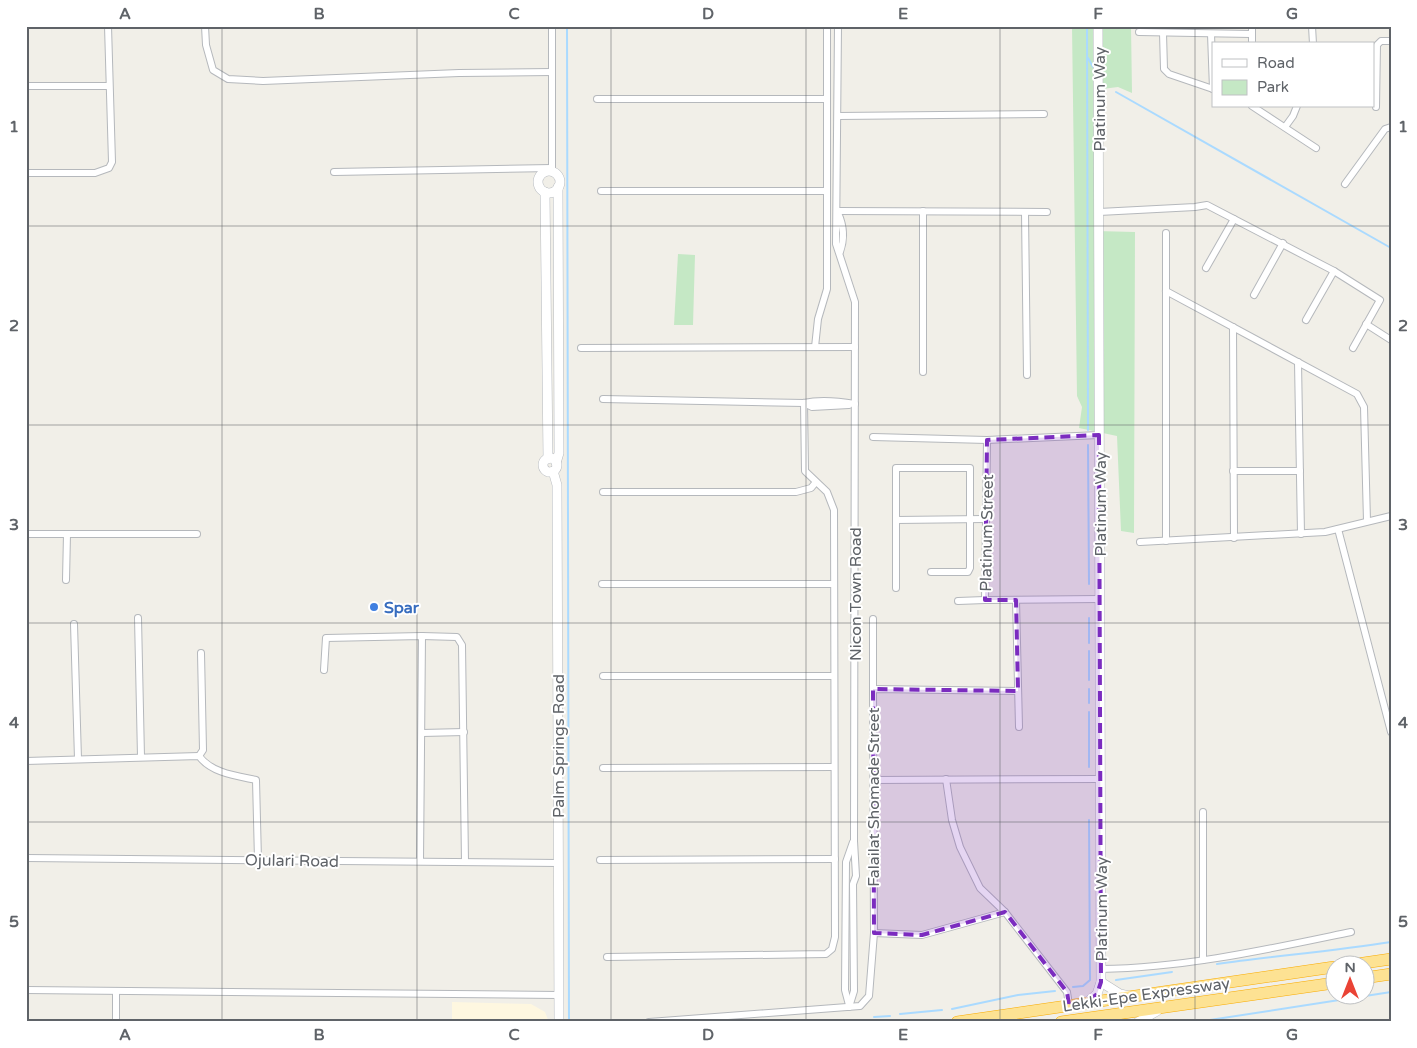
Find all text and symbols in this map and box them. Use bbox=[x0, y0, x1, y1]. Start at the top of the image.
text: A bbox=[119, 4, 131, 24]
text: B bbox=[313, 4, 325, 24]
text: C bbox=[508, 4, 520, 24]
text: D bbox=[702, 4, 714, 24]
text: E bbox=[898, 4, 908, 24]
text: F bbox=[1093, 4, 1103, 24]
text: G bbox=[1286, 4, 1298, 24]
legend bbox=[1212, 42, 1374, 108]
street label: Platinum Way bbox=[1090, 46, 1110, 151]
text: Road bbox=[1257, 54, 1295, 72]
text: Park bbox=[1257, 78, 1289, 96]
text: 1 bbox=[9, 117, 19, 137]
text: 1 bbox=[1398, 117, 1408, 137]
text: 2 bbox=[9, 316, 19, 336]
text: 2 bbox=[1398, 316, 1408, 336]
street label: Platinum Way bbox=[1091, 451, 1111, 556]
street label: Platinum Street bbox=[976, 474, 998, 592]
text: 3 bbox=[9, 515, 19, 535]
text: 3 bbox=[1398, 515, 1408, 535]
street label: Nicon Town Road bbox=[846, 527, 866, 661]
place label: Spar bbox=[384, 598, 420, 618]
marker: Spar bbox=[368, 601, 380, 613]
street label: Palm Springs Road bbox=[549, 674, 569, 818]
street label: Falailat Shomade Street bbox=[864, 707, 884, 887]
text: 4 bbox=[9, 713, 19, 733]
text: 4 bbox=[1398, 713, 1408, 733]
street label: Ojulari Road bbox=[245, 850, 339, 872]
street label: Platinum Way bbox=[1092, 856, 1112, 961]
text: 5 bbox=[9, 912, 19, 932]
text: 5 bbox=[1398, 912, 1408, 932]
north arrow bbox=[1324, 956, 1374, 1006]
text: N bbox=[1344, 959, 1356, 976]
street label: Lekki-Epe Expressway bbox=[1061, 973, 1232, 1017]
text: A bbox=[119, 1025, 131, 1045]
text: B bbox=[313, 1025, 325, 1045]
text: C bbox=[508, 1025, 520, 1045]
text: D bbox=[702, 1025, 714, 1045]
text: E bbox=[898, 1025, 908, 1045]
text: F bbox=[1093, 1025, 1103, 1045]
text: G bbox=[1286, 1025, 1298, 1045]

